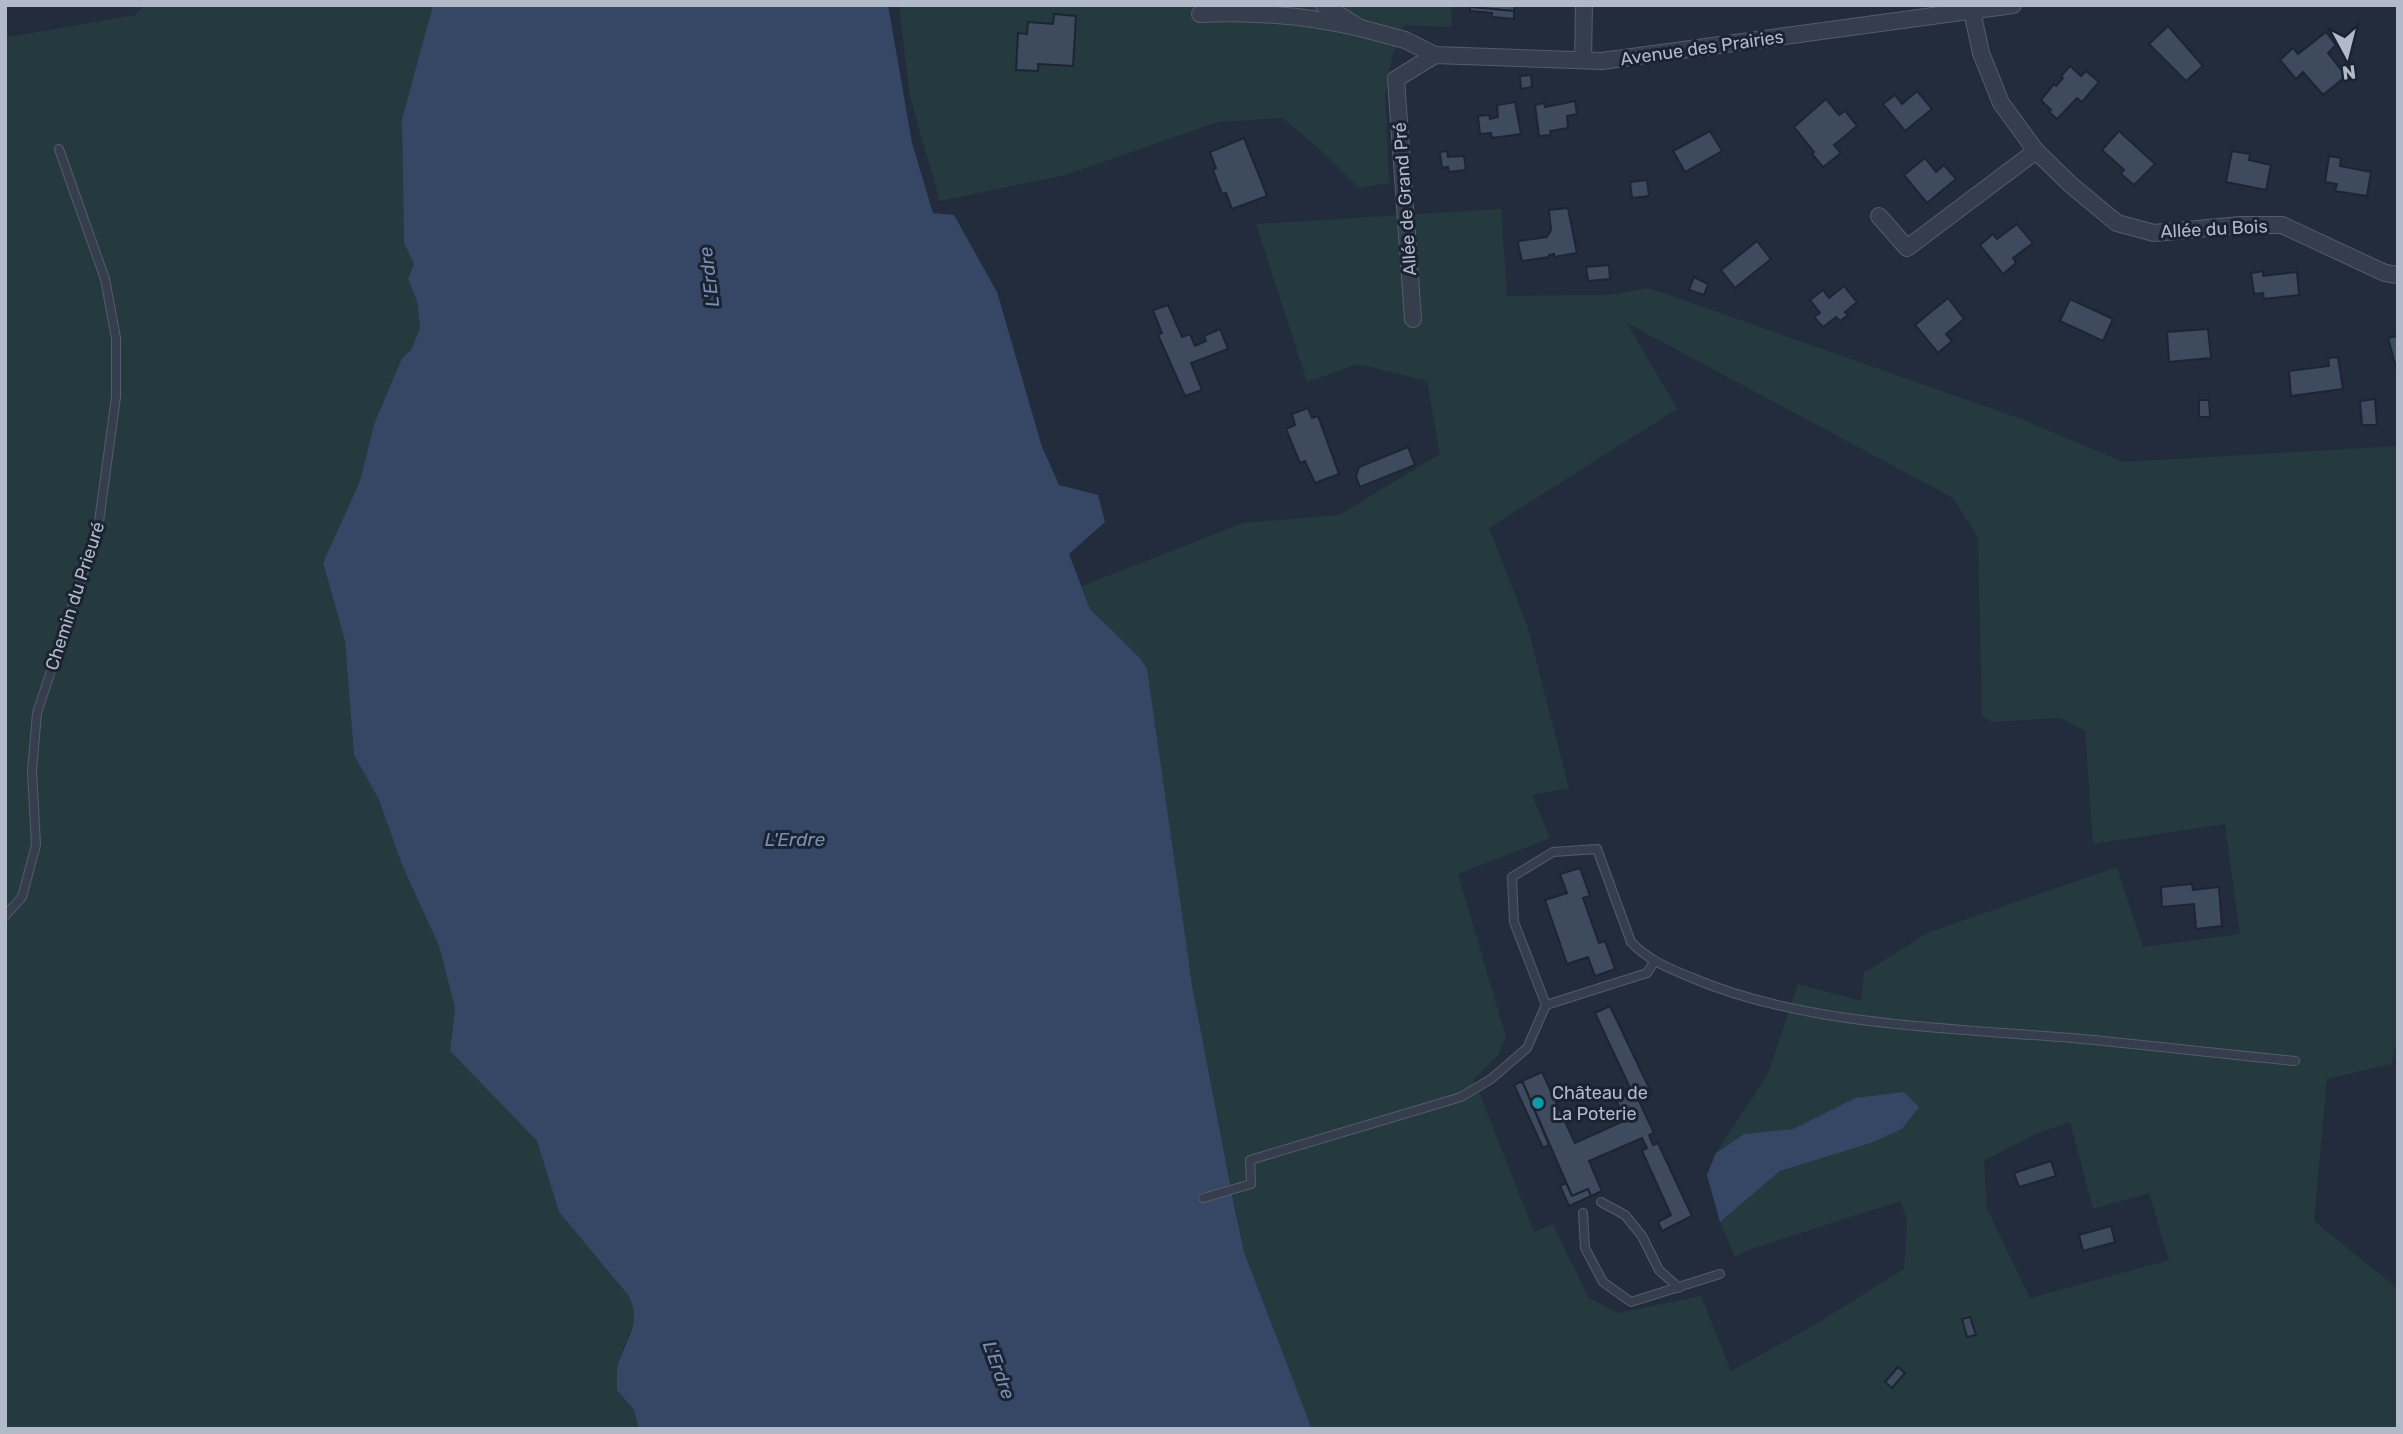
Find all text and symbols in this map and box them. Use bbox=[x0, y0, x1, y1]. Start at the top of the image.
north arrow bbox=[2312, 21, 2382, 91]
street label: Avenue des Prairies bbox=[1619, 26, 1785, 70]
text: N bbox=[2341, 60, 2357, 85]
street label: Allée de Grand Pré bbox=[1389, 122, 1421, 276]
street label: Allée du Bois bbox=[2160, 215, 2268, 243]
water label: L'Erdre bbox=[694, 245, 724, 308]
street label: Chemin du Prieuré bbox=[41, 519, 109, 673]
water label: L'Erdre bbox=[765, 828, 826, 851]
place label: Château de La Poterie bbox=[1552, 1082, 1648, 1125]
marker: Château de La Poterie bbox=[1530, 1095, 1546, 1111]
water label: L'Erdre bbox=[978, 1338, 1020, 1403]

